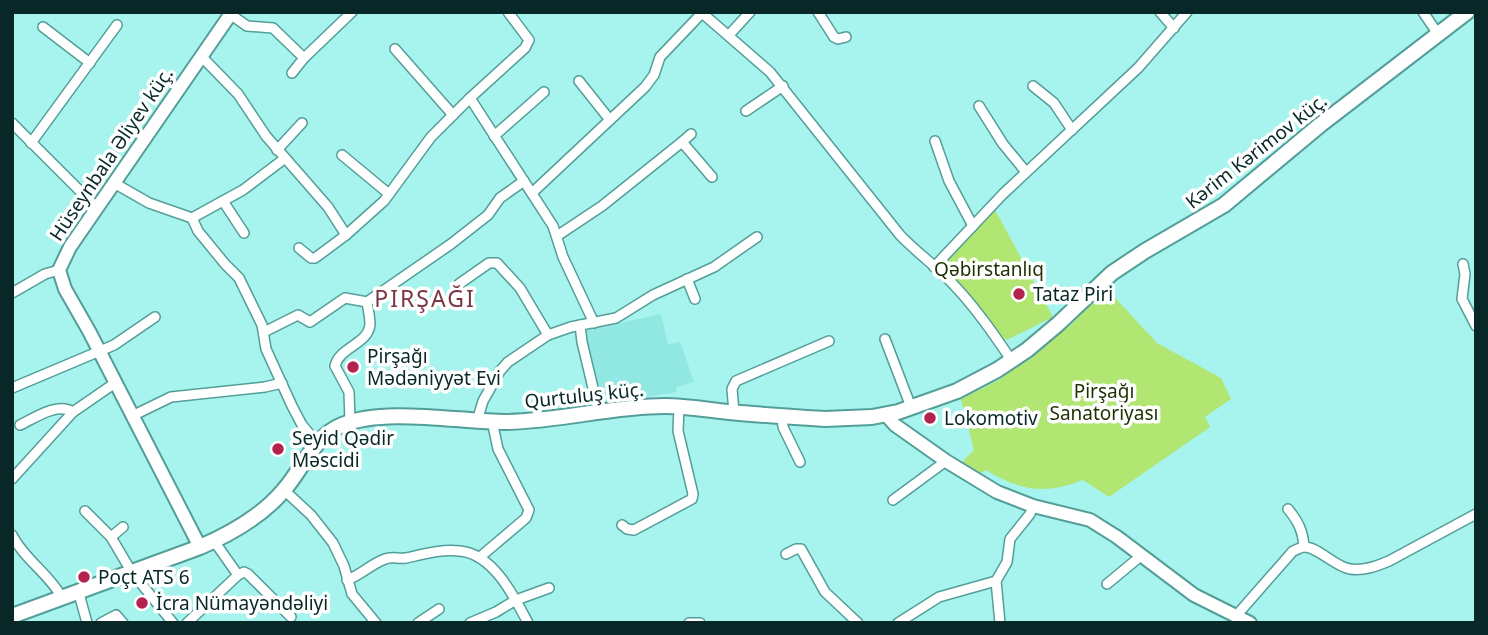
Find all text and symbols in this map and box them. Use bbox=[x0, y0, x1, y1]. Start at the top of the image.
street label: Hüseynbala Əliyev küç. bbox=[43, 62, 179, 246]
street label: Kərim Kərimov küç. bbox=[1180, 88, 1332, 214]
park label: Qəbirstanlıq bbox=[934, 256, 1044, 282]
place label: Tataz Piri bbox=[1033, 281, 1113, 307]
district label: PIRŞAĞI bbox=[374, 282, 476, 314]
marker: Tataz Piri bbox=[1011, 286, 1027, 302]
place label: Pirşağı Mədəniyyət Evi bbox=[367, 343, 501, 391]
marker: Pirşağı Mədəniyyət Evi bbox=[345, 359, 361, 375]
street label: Qurtuluş küç. bbox=[523, 376, 645, 414]
park label: Pirşağı Sanatoriyası bbox=[1050, 378, 1158, 426]
place label: Lokomotiv bbox=[944, 405, 1038, 431]
marker: Lokomotiv bbox=[922, 410, 938, 426]
place label: Seyid Qədir Məscidi bbox=[292, 425, 394, 473]
marker: Seyid Qədir Məscidi bbox=[270, 441, 286, 457]
place label: Poçt ATS 6 bbox=[98, 564, 190, 590]
marker: Poçt ATS 6 bbox=[76, 569, 92, 585]
place label: İcra Nümayəndəliyi bbox=[156, 590, 328, 616]
marker: İcra Nümayəndəliyi bbox=[134, 595, 150, 611]

